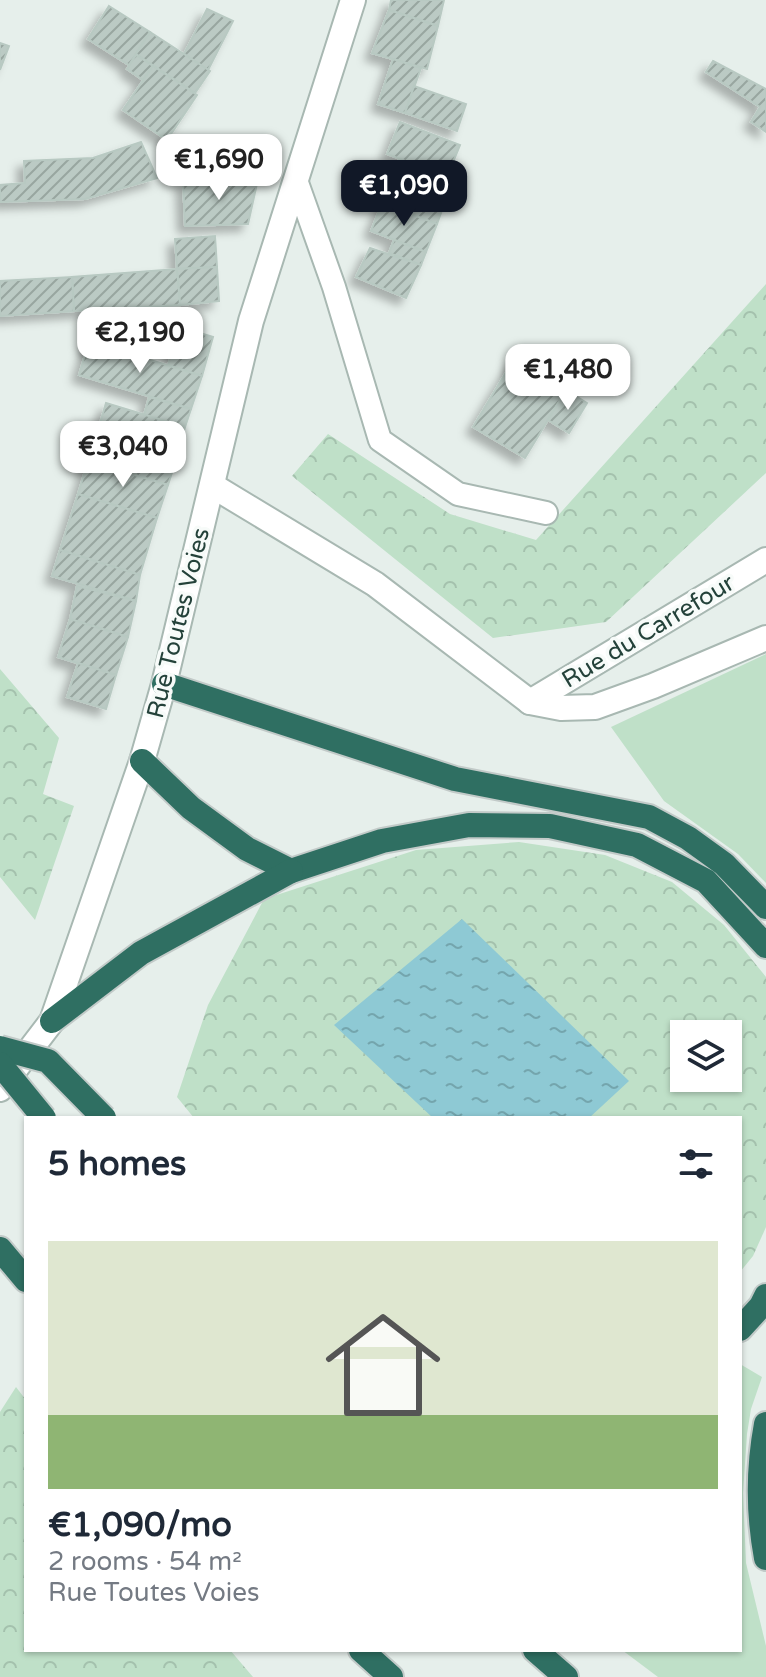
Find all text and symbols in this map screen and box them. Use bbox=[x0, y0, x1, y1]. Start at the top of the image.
pin: €1,690 bbox=[154, 134, 284, 202]
text: €1,690 bbox=[174, 144, 264, 175]
pin: €1,090 bbox=[339, 160, 469, 228]
text: €1,090 bbox=[359, 170, 449, 201]
pin: €2,190 bbox=[75, 307, 205, 375]
text: €2,190 bbox=[95, 317, 185, 348]
pin: €1,480 bbox=[503, 344, 633, 412]
text: €1,480 bbox=[523, 354, 613, 385]
pin: €3,040 bbox=[58, 421, 188, 489]
text: €3,040 bbox=[78, 431, 168, 462]
street label: Rue Toutes Voies bbox=[141, 525, 216, 721]
street label: Rue du Carrefour bbox=[557, 568, 740, 694]
map controls bbox=[670, 1020, 742, 1092]
button: layers bbox=[670, 1020, 742, 1092]
icon: filters bbox=[674, 1142, 718, 1186]
text: 5 homes bbox=[48, 1144, 186, 1185]
icon: home bbox=[311, 1293, 455, 1437]
text: €1,090/mo bbox=[48, 1505, 232, 1546]
text: 2 rooms · 54 m² bbox=[48, 1546, 242, 1577]
text: Rue Toutes Voies bbox=[48, 1577, 259, 1608]

